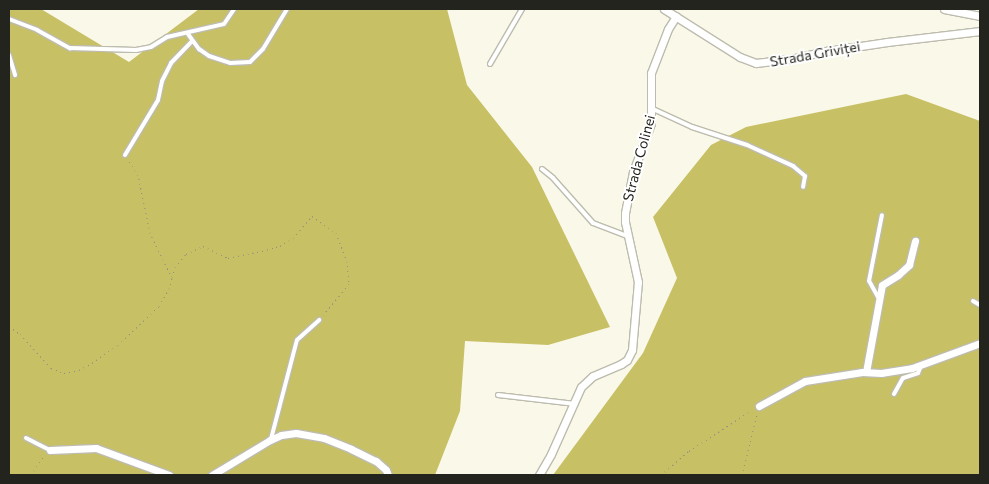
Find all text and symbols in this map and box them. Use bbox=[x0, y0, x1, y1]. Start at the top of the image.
street label: Strada Griviței bbox=[768, 38, 862, 70]
street label: Strada Colinei bbox=[619, 113, 659, 203]

